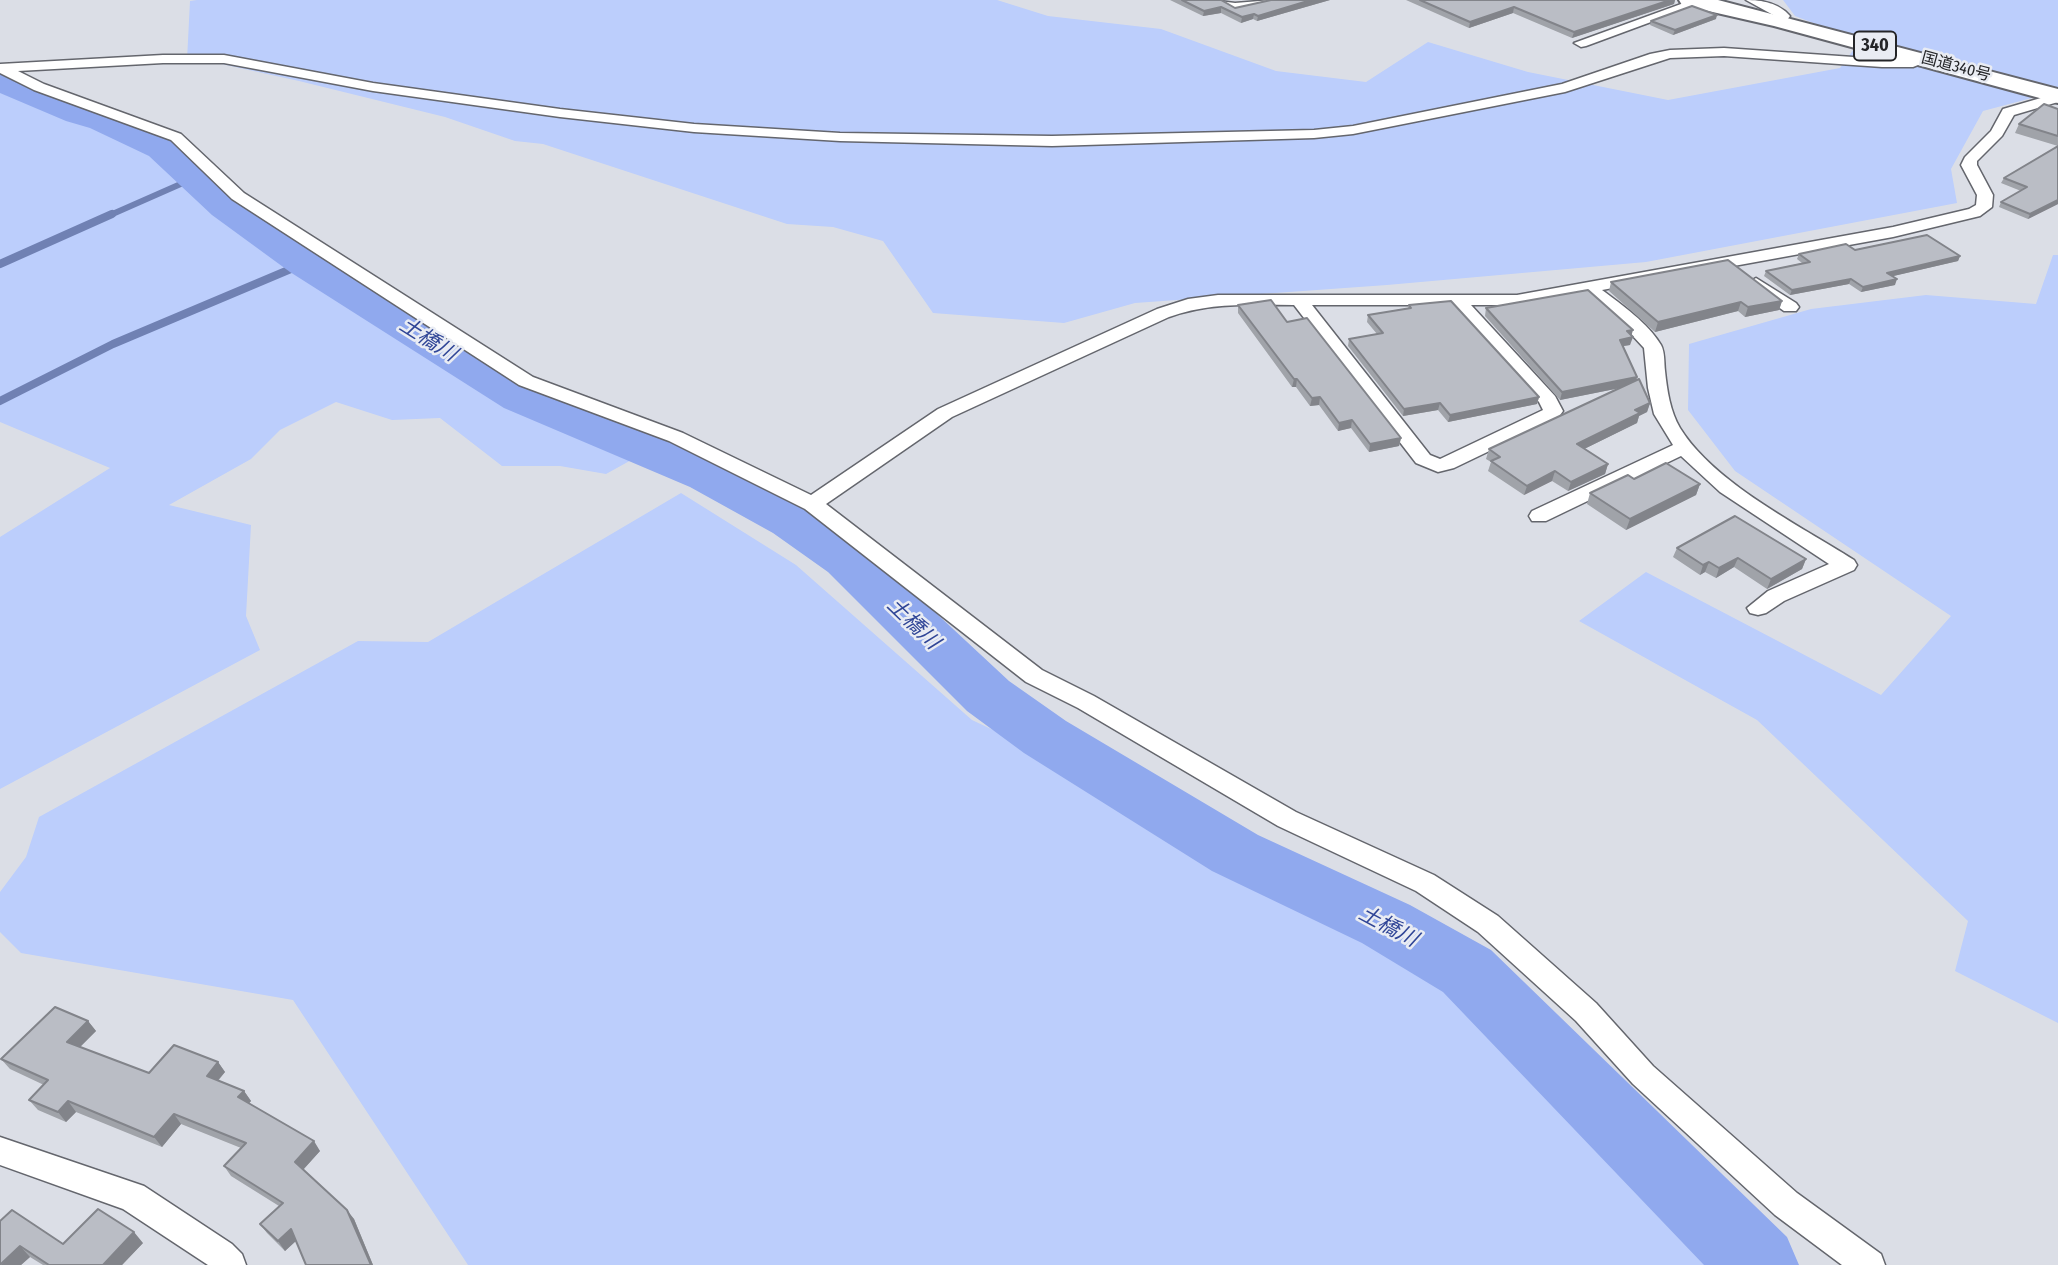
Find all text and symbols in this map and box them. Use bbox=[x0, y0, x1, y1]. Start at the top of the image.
road number: 340 bbox=[1854, 32, 1896, 60]
street label: 国道340号 bbox=[1919, 49, 1993, 85]
water label: 土橋川 bbox=[395, 313, 461, 367]
water label: 土橋川 bbox=[882, 593, 944, 655]
water label: 土橋川 bbox=[1354, 901, 1422, 953]

